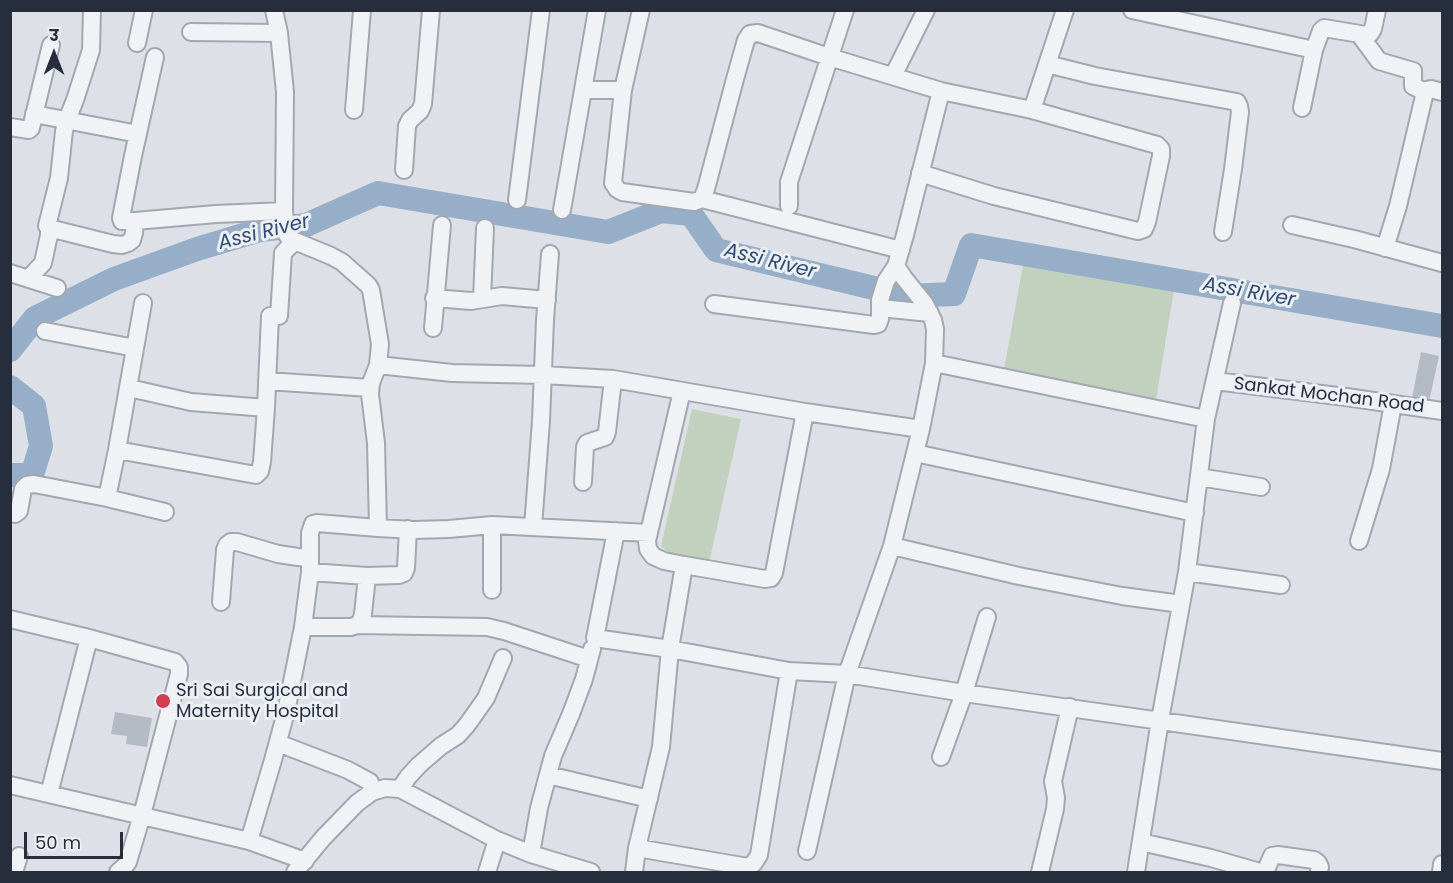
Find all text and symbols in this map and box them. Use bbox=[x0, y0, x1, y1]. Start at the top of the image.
north arrow bbox=[24, 24, 84, 84]
text: उ bbox=[49, 24, 59, 47]
water label: Assi River bbox=[216, 210, 312, 256]
water label: Assi River bbox=[722, 239, 818, 285]
water label: Assi River bbox=[1201, 273, 1297, 313]
street label: Sankat Mochan Road bbox=[1232, 374, 1426, 418]
place label: Sri Sai Surgical and Maternity Hospital bbox=[176, 680, 348, 722]
marker: Sri Sai Surgical and Maternity Hospital bbox=[154, 692, 172, 710]
scale bar bbox=[27, 820, 126, 858]
text: 50 m bbox=[35, 830, 81, 855]

